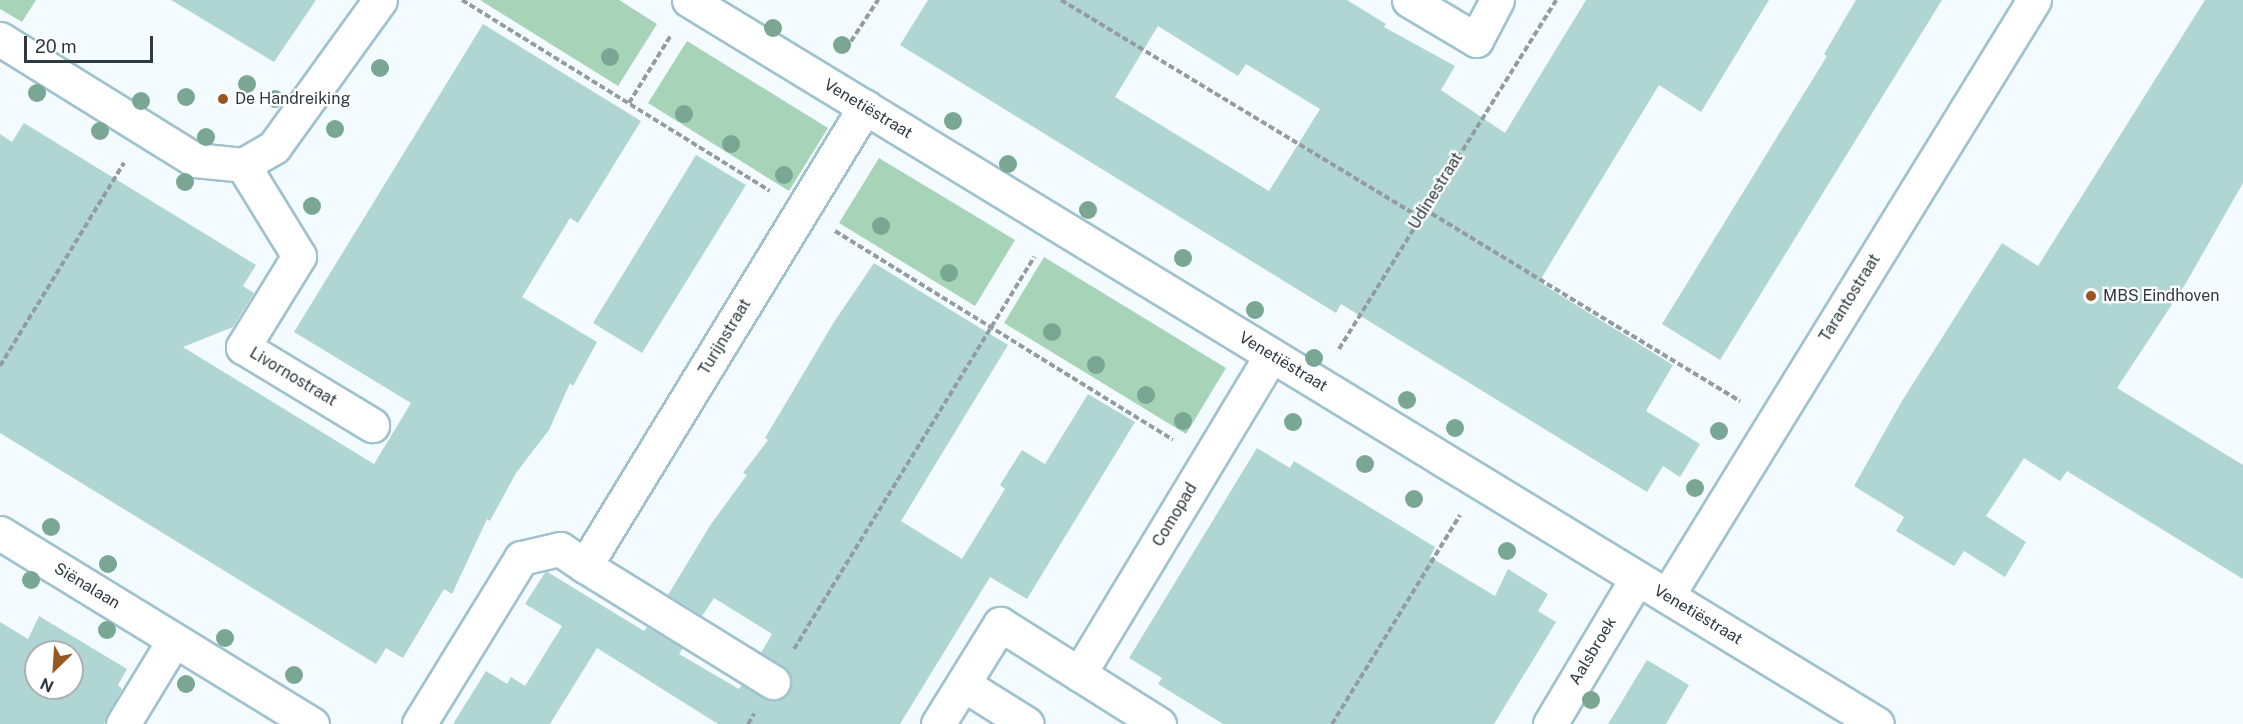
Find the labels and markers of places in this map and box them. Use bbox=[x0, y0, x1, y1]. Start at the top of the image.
place label: De Handreiking bbox=[235, 89, 350, 109]
marker: De Handreiking bbox=[216, 92, 230, 106]
place label: MBS Eindhoven bbox=[2103, 286, 2220, 306]
marker: MBS Eindhoven bbox=[2084, 289, 2098, 303]

